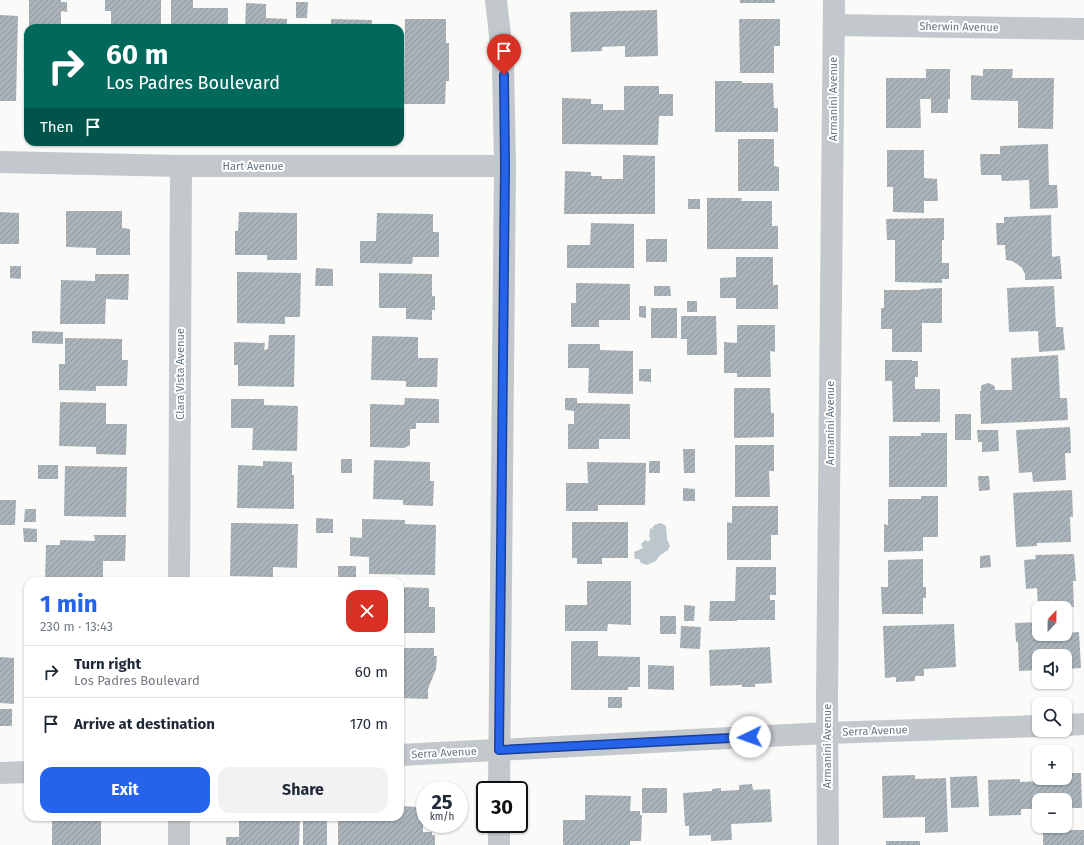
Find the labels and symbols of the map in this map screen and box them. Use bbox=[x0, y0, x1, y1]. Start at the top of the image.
street label: Sherwin Avenue bbox=[919, 20, 999, 34]
pin bbox=[487, 34, 521, 75]
street label: Armanini Avenue bbox=[827, 57, 840, 141]
street label: Hart Avenue bbox=[222, 160, 284, 173]
street label: Clara Vista Avenue bbox=[174, 328, 187, 420]
street label: Armanini Avenue bbox=[824, 381, 837, 465]
north arrow bbox=[1032, 601, 1072, 641]
street label: Armanini Avenue bbox=[821, 704, 834, 788]
position arrow bbox=[729, 716, 771, 758]
street label: Serra Avenue bbox=[842, 723, 908, 739]
street label: Serra Avenue bbox=[411, 745, 477, 761]
speed limit sign: 30 bbox=[476, 781, 528, 833]

